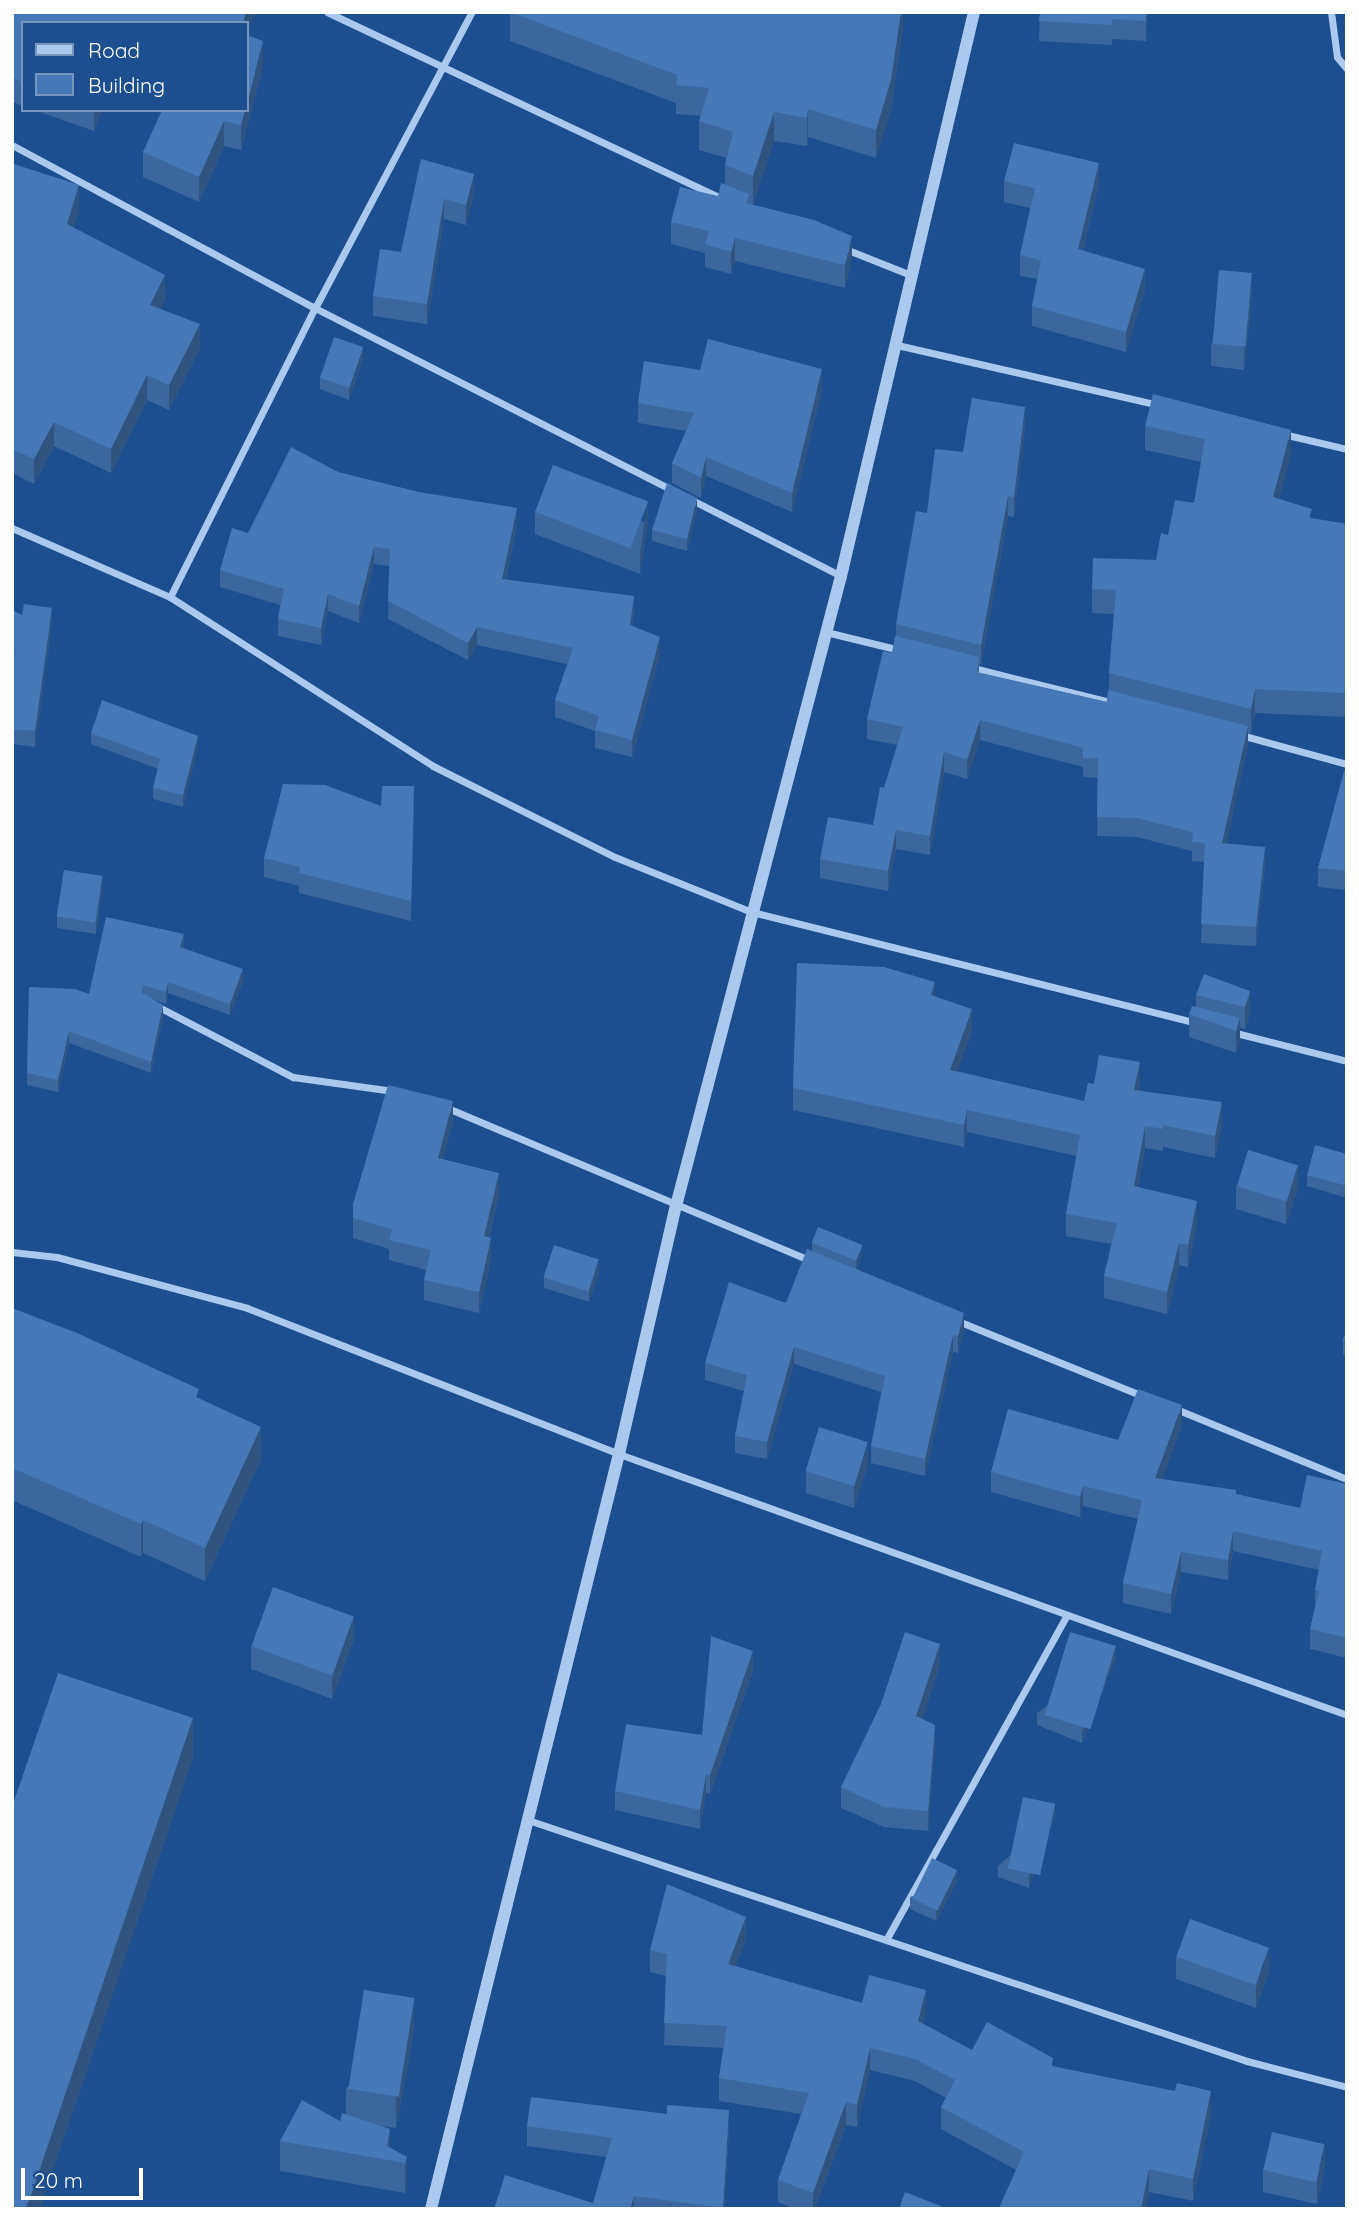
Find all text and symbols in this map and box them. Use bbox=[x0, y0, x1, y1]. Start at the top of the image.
legend bbox=[21, 21, 248, 112]
text: Road bbox=[88, 37, 140, 63]
text: Building bbox=[88, 72, 165, 98]
scale bar bbox=[24, 2154, 147, 2198]
text: 20 m bbox=[34, 2167, 83, 2193]

